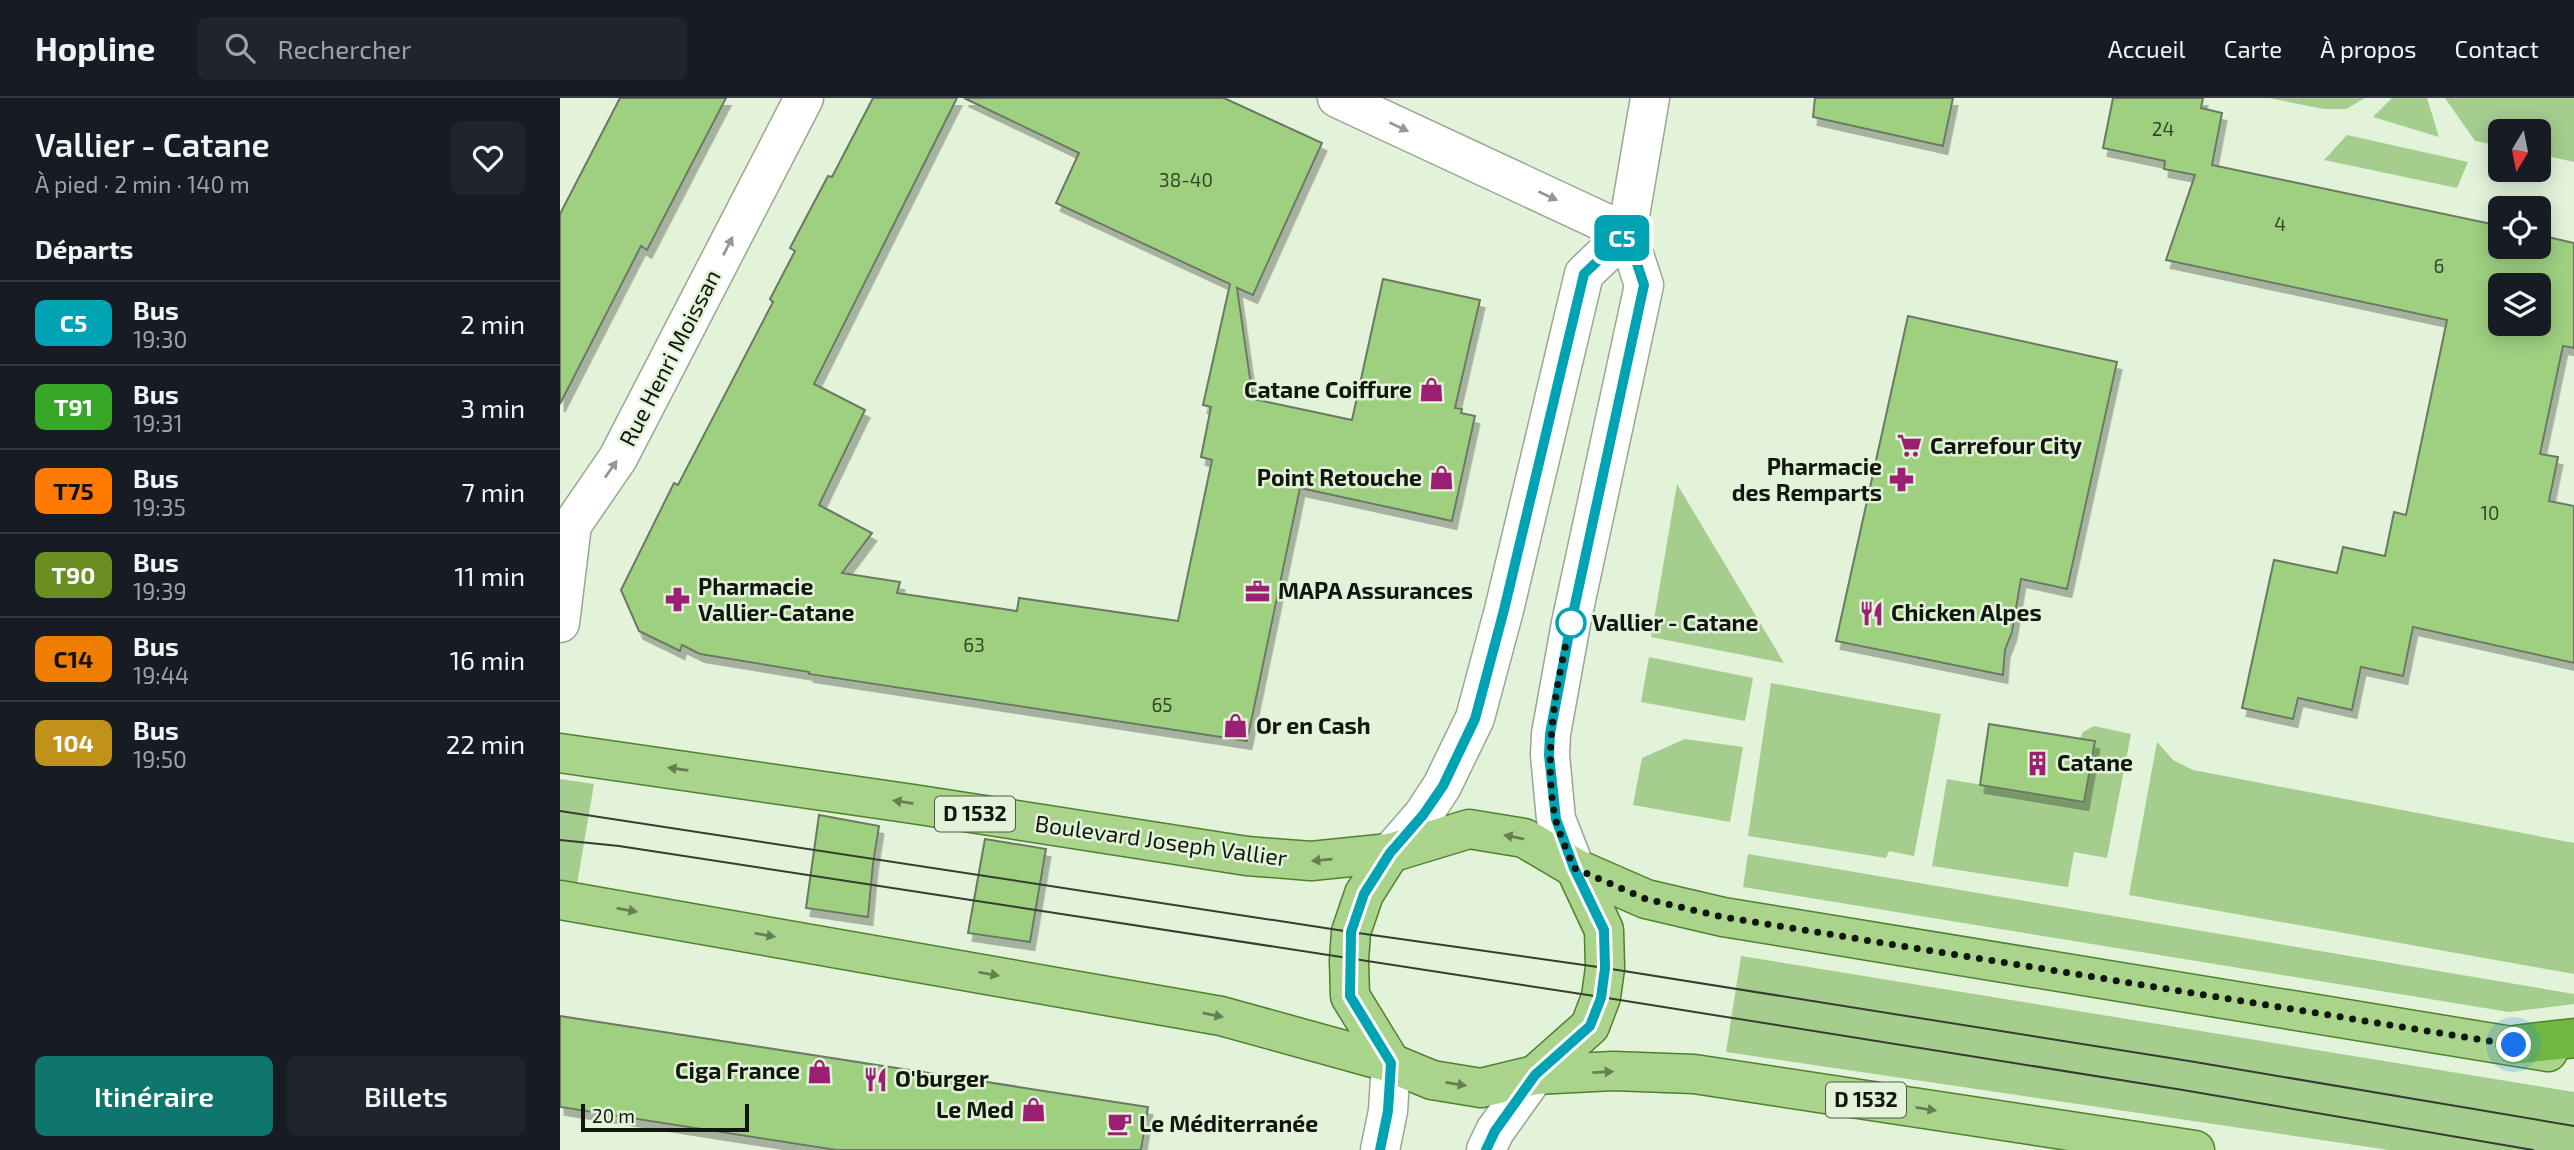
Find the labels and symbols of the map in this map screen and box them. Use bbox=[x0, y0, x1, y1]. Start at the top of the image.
house number: 24 bbox=[2152, 117, 2174, 140]
north arrow bbox=[2488, 119, 2552, 182]
one-way arrow bbox=[1389, 121, 1409, 133]
house number: 38-40 bbox=[1159, 168, 1213, 191]
one-way arrow bbox=[1537, 191, 1558, 202]
house number: 4 bbox=[2274, 212, 2286, 235]
line badge: C5 bbox=[1590, 215, 1654, 261]
one-way arrow bbox=[722, 236, 733, 256]
house number: 6 bbox=[2434, 254, 2444, 277]
street label: Rue Henri Moissan bbox=[613, 265, 726, 450]
place label: Catane Coiffure bbox=[1244, 375, 1412, 403]
shop icon: Catane Coiffure bbox=[1418, 376, 1446, 404]
place label: Carrefour City bbox=[1930, 431, 2082, 459]
supermarket icon: Carrefour City bbox=[1896, 432, 1924, 460]
place label: Pharmacie des Remparts bbox=[1732, 452, 1882, 506]
one-way arrow bbox=[604, 460, 618, 478]
place label: Point Retouche bbox=[1257, 463, 1422, 491]
shop icon: Point Retouche bbox=[1428, 464, 1456, 492]
pharmacy icon: Pharmacie des Remparts bbox=[1888, 466, 1916, 494]
house number: 10 bbox=[2480, 501, 2500, 524]
place label: Pharmacie Vallier-Catane bbox=[698, 572, 854, 626]
place label: MAPA Assurances bbox=[1278, 576, 1473, 604]
office icon: MAPA Assurances bbox=[1244, 577, 1272, 605]
pharmacy icon: Pharmacie Vallier-Catane bbox=[664, 586, 692, 614]
place label: Chicken Alpes bbox=[1891, 598, 2042, 626]
restaurant icon: Chicken Alpes bbox=[1857, 599, 1885, 627]
marker: Vallier - Catane bbox=[1556, 608, 1586, 638]
place label: Vallier - Catane bbox=[1592, 608, 1758, 636]
house number: 63 bbox=[963, 633, 985, 656]
house number: 65 bbox=[1151, 693, 1173, 716]
place label: Or en Cash bbox=[1256, 711, 1371, 739]
shop icon: Or en Cash bbox=[1222, 712, 1250, 740]
place label: Catane bbox=[2057, 748, 2133, 776]
building icon: Catane bbox=[2023, 749, 2051, 777]
one-way arrow bbox=[667, 763, 689, 774]
road number: D 1532 bbox=[935, 796, 1015, 832]
one-way arrow bbox=[892, 797, 914, 808]
street label: Boulevard Joseph Vallier bbox=[1033, 808, 1289, 872]
one-way arrow bbox=[1503, 832, 1525, 843]
one-way arrow bbox=[1311, 854, 1333, 865]
one-way arrow bbox=[616, 905, 638, 916]
one-way arrow bbox=[754, 930, 776, 941]
one-way arrow bbox=[978, 969, 1000, 980]
one-way arrow bbox=[1202, 1009, 1224, 1020]
your location bbox=[2496, 1027, 2531, 1062]
place label: Ciga France bbox=[675, 1056, 800, 1084]
shop icon: Ciga France bbox=[806, 1057, 834, 1085]
place label: O'burger bbox=[895, 1064, 989, 1092]
restaurant icon: O'burger bbox=[861, 1065, 889, 1093]
one-way arrow bbox=[1592, 1066, 1614, 1077]
one-way arrow bbox=[1445, 1078, 1467, 1089]
road number: D 1532 bbox=[1826, 1082, 1906, 1118]
place label: Le Med bbox=[936, 1095, 1014, 1123]
shop icon: Le Med bbox=[1020, 1096, 1048, 1124]
scale bar bbox=[581, 1101, 749, 1133]
one-way arrow bbox=[1915, 1104, 1937, 1115]
place label: Le Méditerranée bbox=[1139, 1109, 1318, 1137]
cafe icon: Le Méditerranée bbox=[1105, 1110, 1133, 1138]

